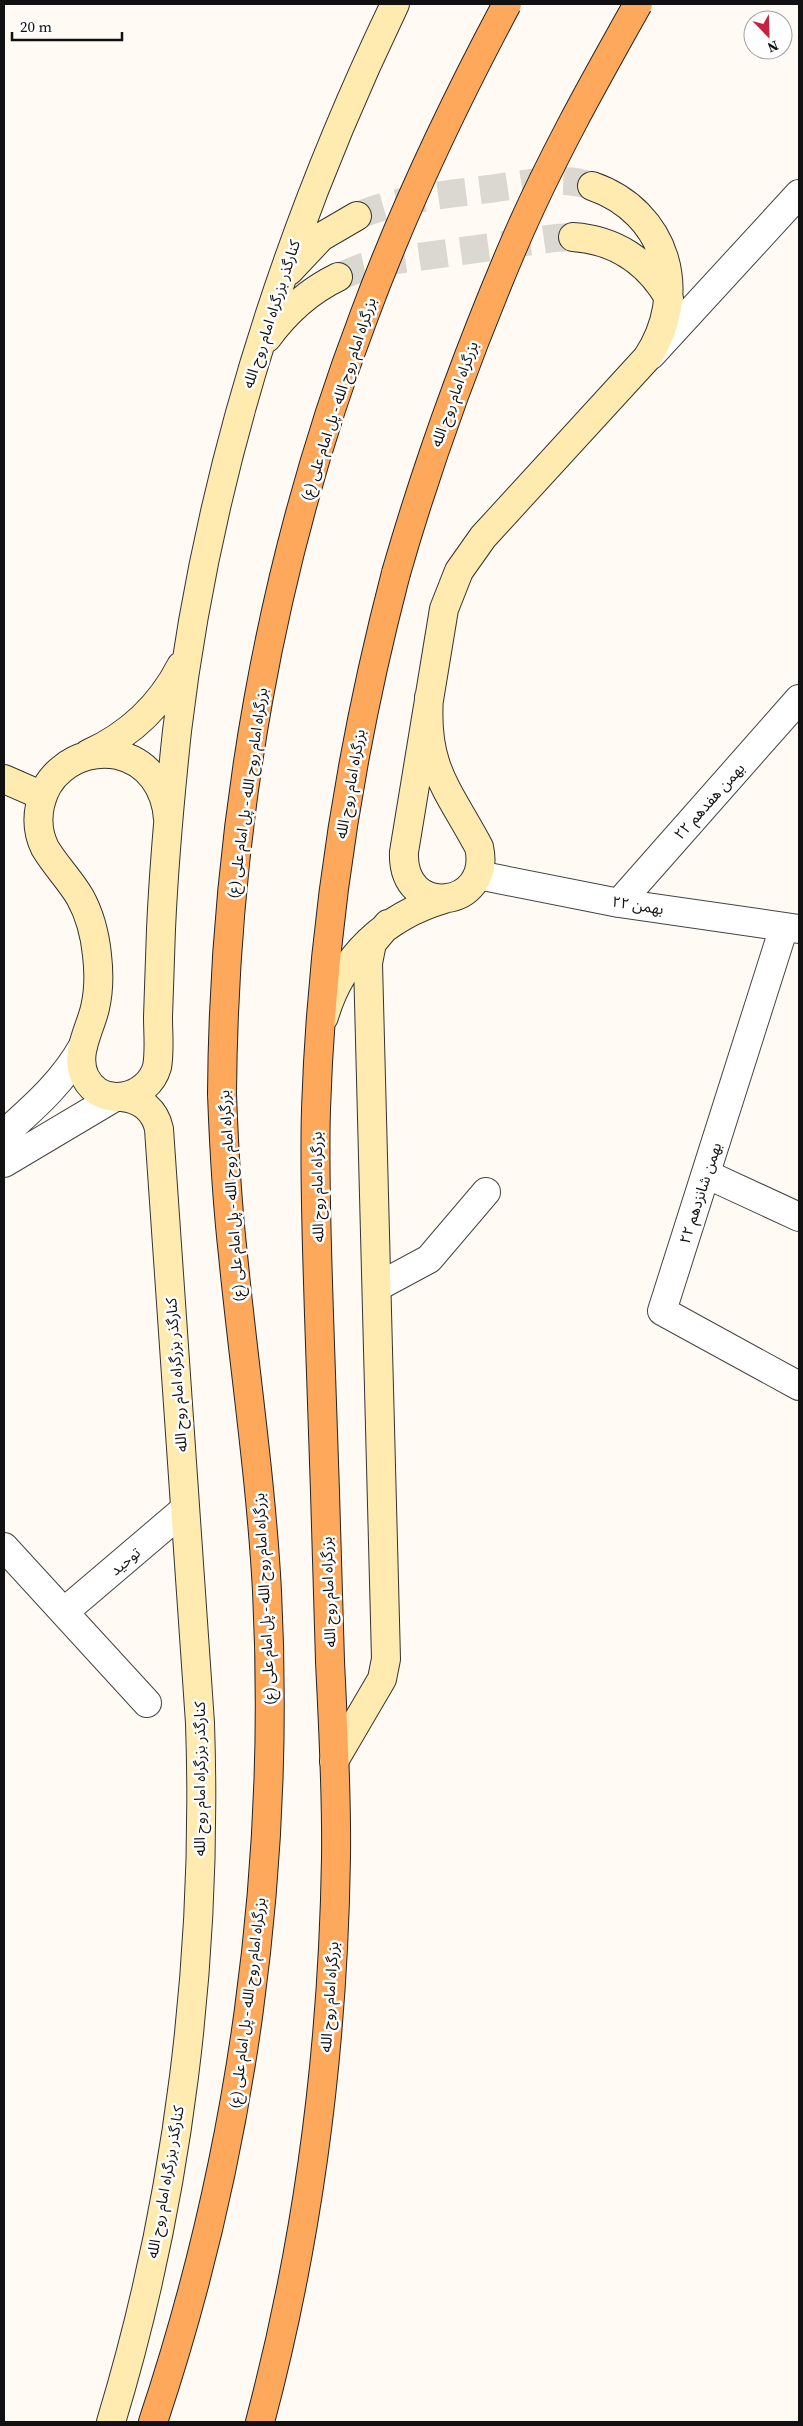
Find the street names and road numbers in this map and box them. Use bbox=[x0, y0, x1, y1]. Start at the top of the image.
street label: کنارگذر بزرگراه امام روح الله bbox=[237, 236, 307, 391]
street label: بزرگراه امام روح الله - پل امام علی (ع) bbox=[295, 295, 383, 504]
street label: بزرگراه امام روح الله bbox=[425, 338, 485, 450]
street label: بزرگراه امام روح الله - پل امام علی (ع) bbox=[222, 686, 274, 900]
street label: بزرگراه امام روح الله bbox=[330, 728, 372, 841]
street label: ۲۲ بهمن هفدهم bbox=[669, 758, 750, 845]
street label: ۲۲ بهمن bbox=[611, 891, 665, 919]
street label: بزرگراه امام روح الله - پل امام علی (ع) bbox=[213, 1089, 251, 1303]
street label: بزرگراه امام روح الله bbox=[306, 1131, 330, 1243]
street label: ۲۲ بهمن شانزدهم bbox=[674, 1140, 727, 1247]
street label: کنارگذر بزرگراه امام روح الله bbox=[160, 1296, 194, 1453]
street label: بزرگراه امام روح الله - پل امام علی (ع) bbox=[248, 1492, 282, 1706]
street label: بزرگراه امام روح الله bbox=[316, 1536, 342, 1648]
street label: توحید bbox=[105, 1542, 145, 1580]
street label: کنارگذر بزرگراه امام روح الله bbox=[189, 1701, 212, 1856]
street label: بزرگراه امام روح الله - پل امام علی (ع) bbox=[224, 1896, 272, 2110]
street label: بزرگراه امام روح الله bbox=[315, 1941, 345, 2053]
street label: کنارگذر بزرگراه امام روح الله bbox=[141, 2103, 191, 2260]

